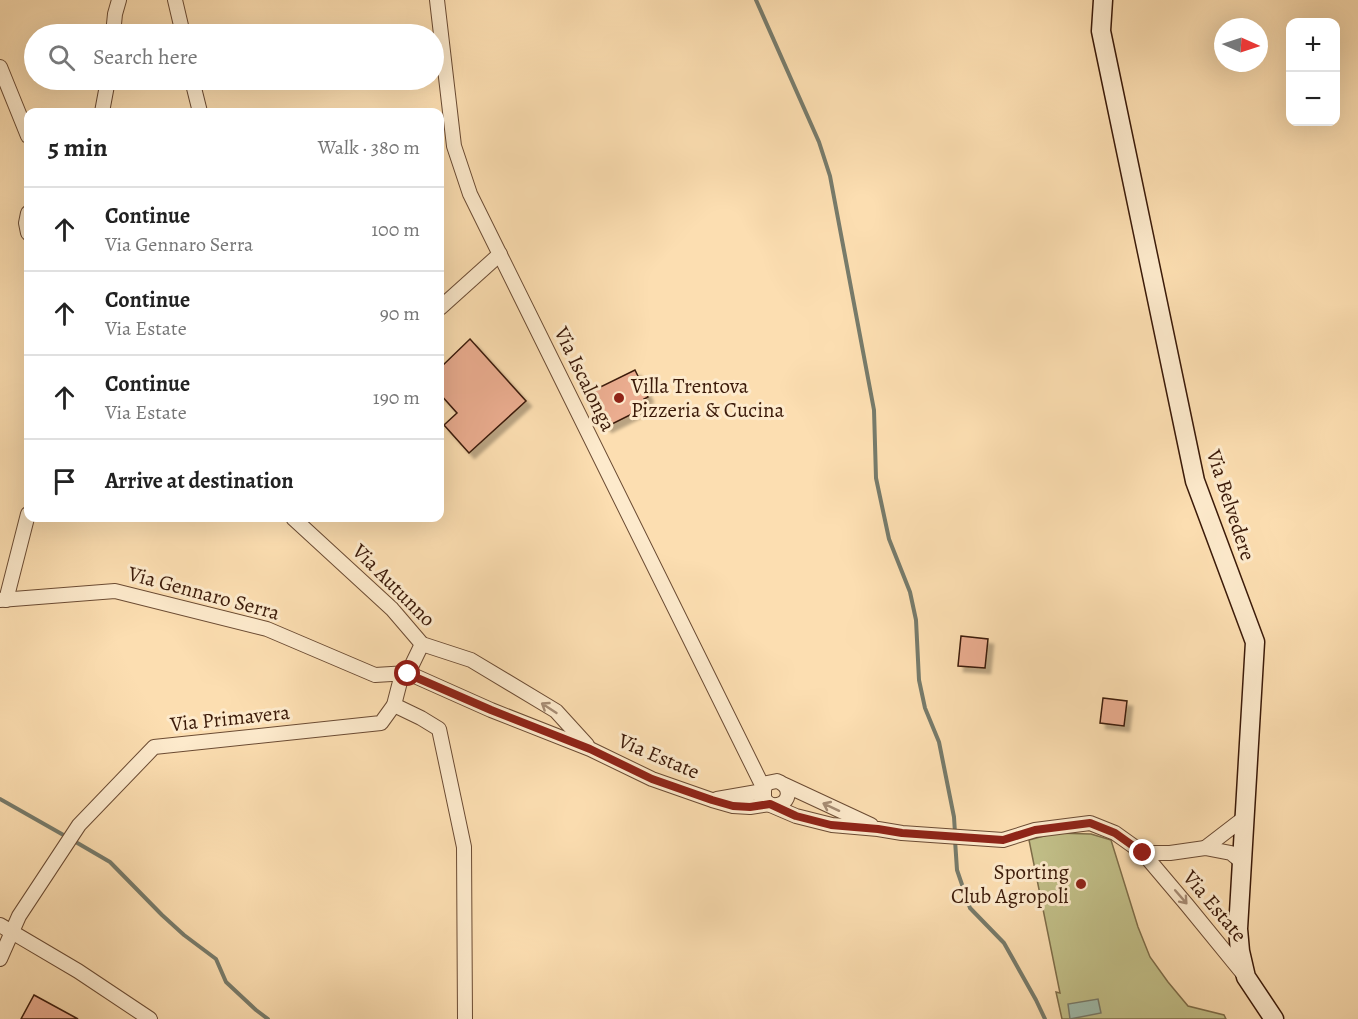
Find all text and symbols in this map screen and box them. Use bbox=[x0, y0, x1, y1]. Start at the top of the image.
north arrow bbox=[1214, 18, 1268, 72]
map controls bbox=[1286, 18, 1340, 126]
button: + bbox=[1286, 18, 1340, 72]
search box bbox=[24, 24, 444, 90]
icon: search bbox=[45, 41, 78, 74]
text: Search here bbox=[93, 42, 198, 72]
button: − bbox=[1286, 72, 1340, 126]
text: 5 min bbox=[48, 130, 108, 165]
text: Walk · 380 m bbox=[318, 134, 420, 161]
text: Continue bbox=[105, 201, 190, 231]
icon: ahead bbox=[48, 213, 81, 246]
text: 100 m bbox=[371, 216, 420, 243]
text: Via Gennaro Serra bbox=[105, 231, 253, 258]
text: Continue bbox=[105, 285, 190, 315]
icon: ahead bbox=[48, 297, 81, 330]
text: 90 m bbox=[380, 300, 420, 327]
text: Via Estate bbox=[105, 315, 187, 342]
street label: Via Iscalonga bbox=[547, 321, 622, 436]
text: Continue bbox=[105, 369, 190, 399]
place label: Villa Trentova Pizzeria & Cucina bbox=[630, 372, 785, 424]
icon: ahead bbox=[48, 381, 81, 414]
text: 190 m bbox=[373, 384, 420, 411]
marker: Villa Trentova Pizzeria & Cucina bbox=[612, 391, 626, 405]
text: Via Estate bbox=[105, 399, 187, 426]
street label: Via Belvedere bbox=[1200, 445, 1262, 564]
icon: arrive bbox=[48, 465, 81, 498]
text: Arrive at destination bbox=[105, 466, 294, 496]
street label: Via Autunno bbox=[346, 537, 442, 633]
street label: Via Gennaro Serra bbox=[124, 559, 283, 627]
route start bbox=[394, 660, 420, 686]
street label: Via Primavera bbox=[168, 698, 291, 738]
one-way arrow bbox=[541, 701, 558, 714]
street label: Via Estate bbox=[613, 726, 704, 786]
one-way arrow bbox=[823, 800, 841, 812]
route end bbox=[1129, 839, 1155, 865]
place label: Sporting Club Agropoli bbox=[951, 858, 1069, 910]
street label: Via Estate bbox=[1176, 863, 1253, 948]
marker: Sporting Club Agropoli bbox=[1074, 877, 1088, 891]
one-way arrow bbox=[1174, 889, 1188, 904]

